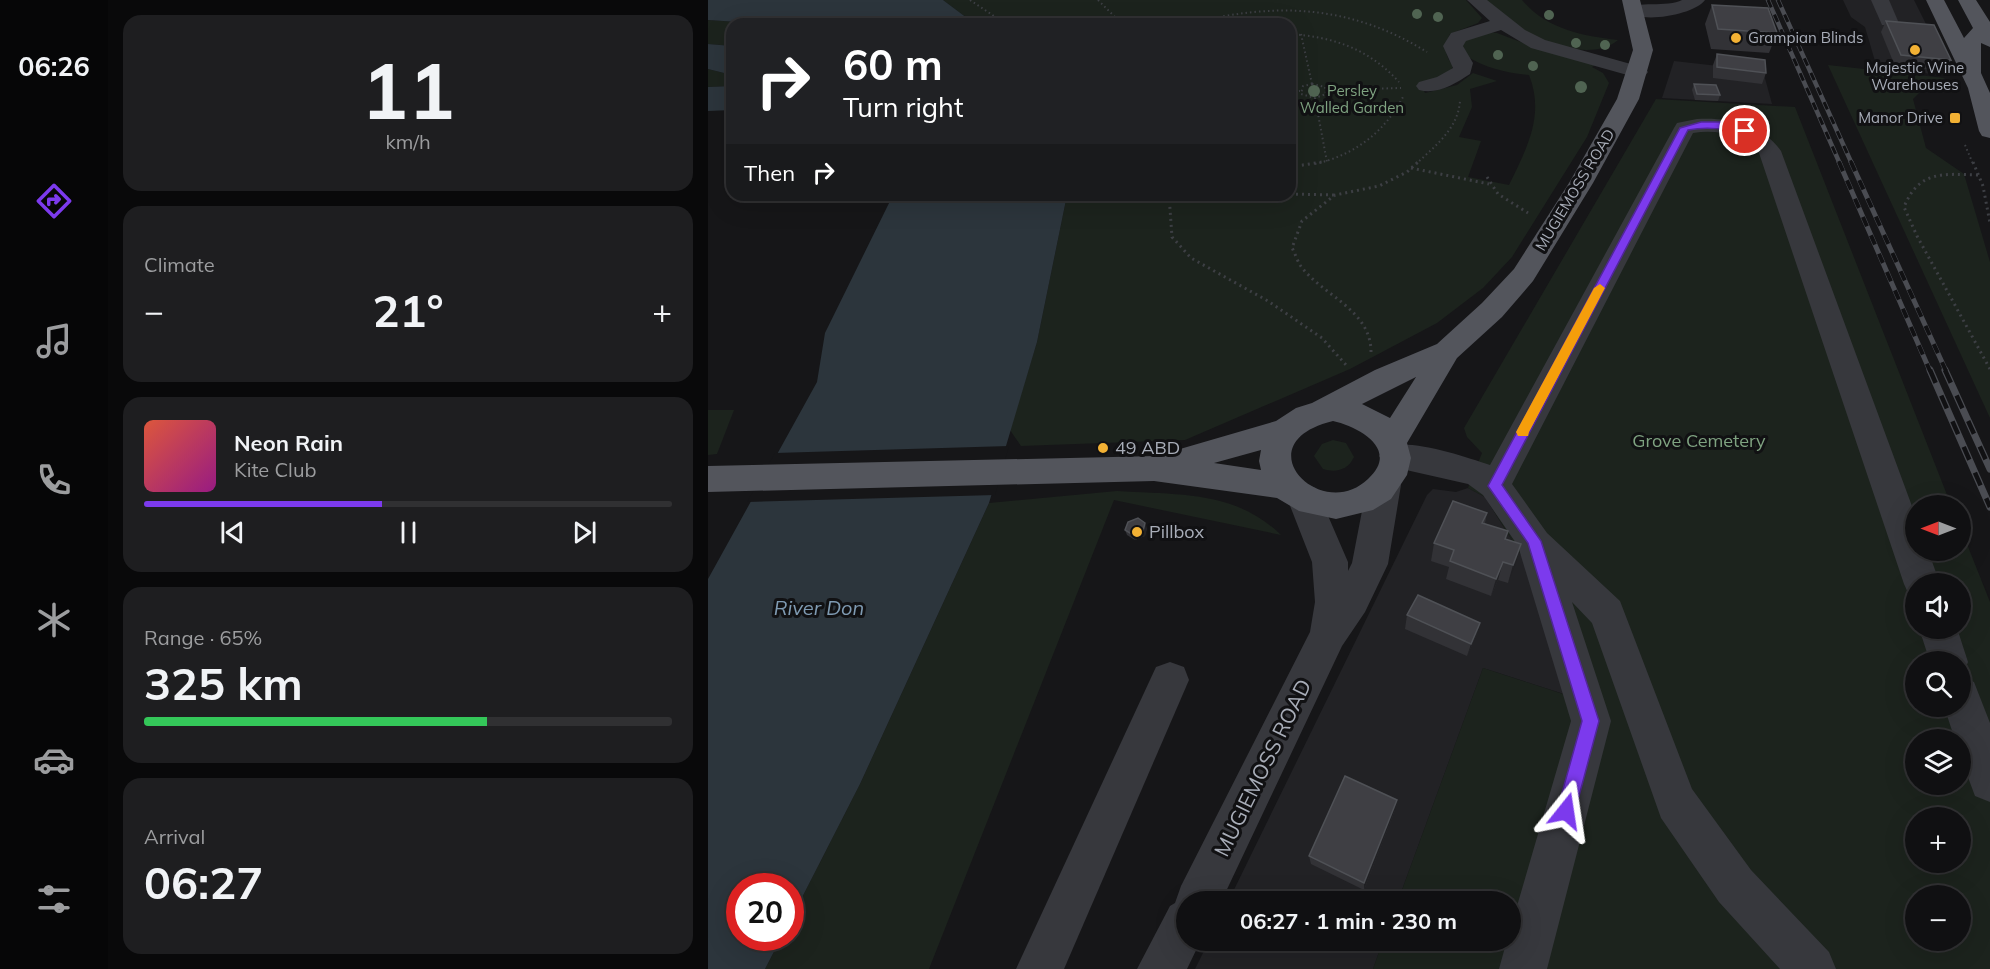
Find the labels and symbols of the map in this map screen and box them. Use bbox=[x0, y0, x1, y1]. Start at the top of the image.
place label: Grampian Blinds bbox=[1748, 28, 1863, 47]
marker: Grampian Blinds bbox=[1729, 31, 1743, 45]
marker: Majestic Wine Warehouses bbox=[1908, 43, 1922, 57]
place label: Majestic Wine Warehouses bbox=[1866, 58, 1964, 94]
park label: Persley Walled Garden bbox=[1300, 81, 1404, 117]
pin bbox=[1719, 105, 1770, 156]
place label: Manor Drive bbox=[1858, 108, 1943, 127]
marker: Manor Drive bbox=[1948, 111, 1962, 125]
street label: MUGIEMOSS ROAD bbox=[1531, 125, 1618, 254]
park label: Grove Cemetery bbox=[1632, 429, 1766, 452]
place label: 49 ABD bbox=[1115, 436, 1180, 459]
marker: 49 ABD bbox=[1096, 441, 1110, 455]
north arrow bbox=[1905, 495, 1971, 561]
place label: Pillbox bbox=[1149, 520, 1204, 543]
marker: Pillbox bbox=[1130, 525, 1144, 539]
water label: River Don bbox=[774, 595, 864, 620]
street label: MUGIEMOSS ROAD bbox=[1208, 675, 1316, 860]
position arrow bbox=[1534, 779, 1598, 843]
speed limit sign: 20 bbox=[726, 873, 804, 951]

